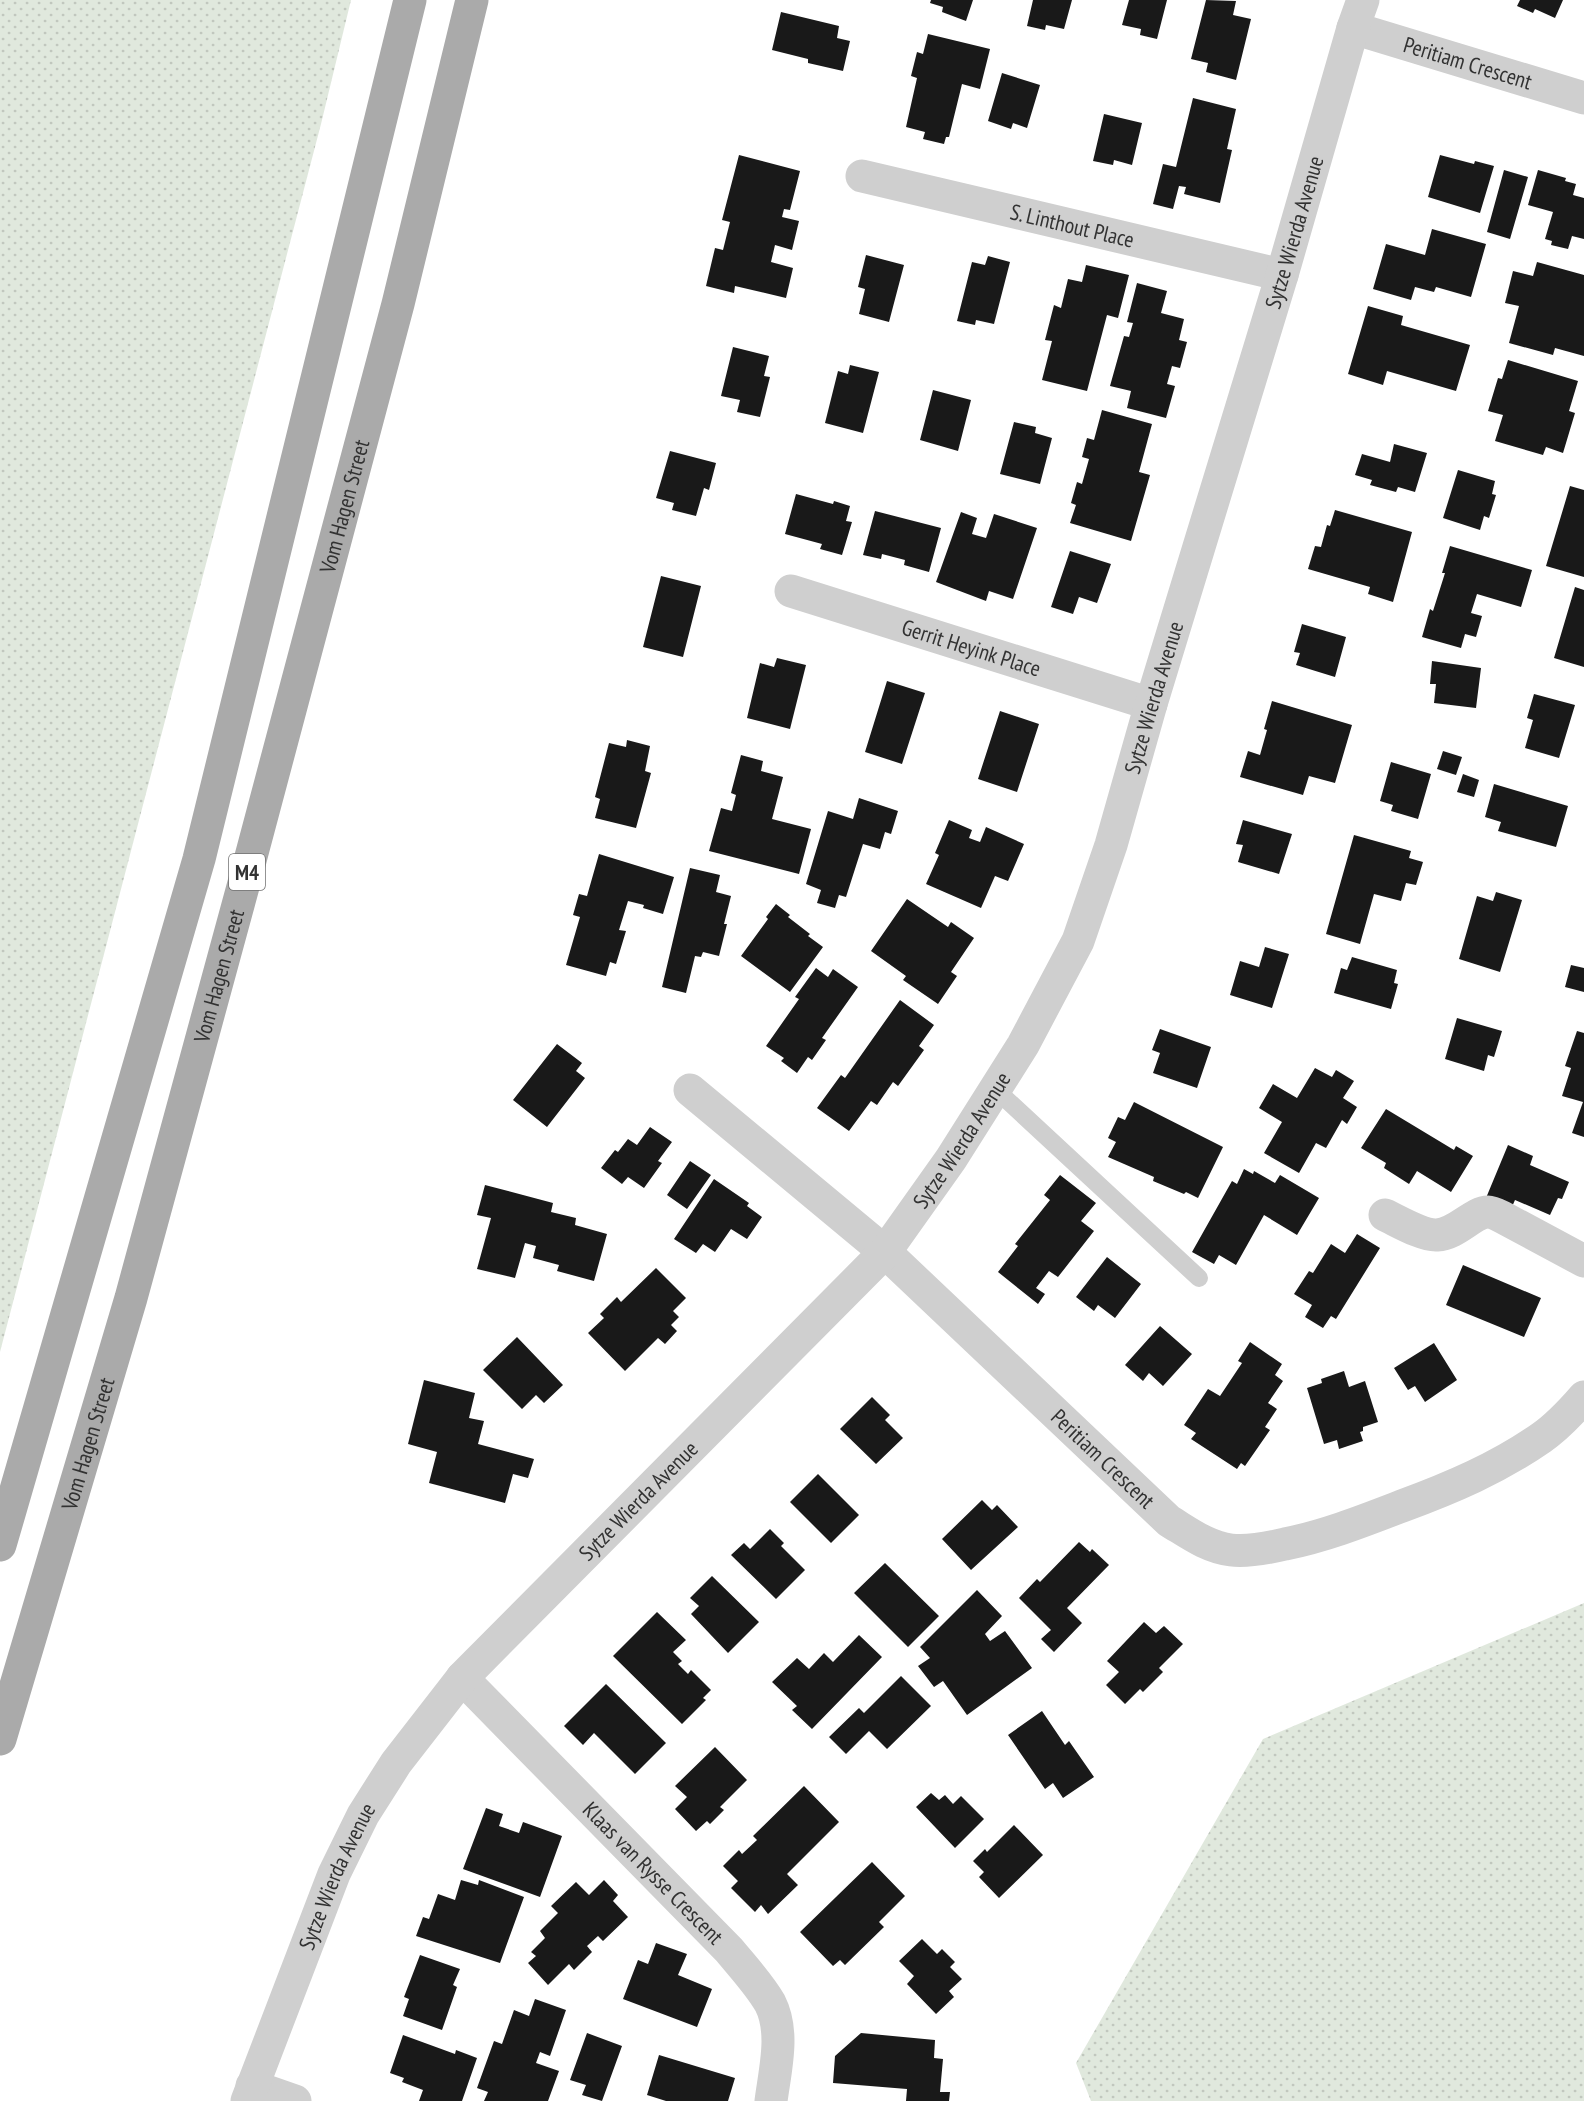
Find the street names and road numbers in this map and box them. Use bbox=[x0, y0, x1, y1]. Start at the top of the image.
street label: Peritiam Crescent bbox=[1400, 30, 1535, 95]
street label: Sytze Wierda Avenue bbox=[1259, 153, 1330, 312]
street label: S. Linthout Place bbox=[1008, 197, 1137, 254]
street label: Vom Hagen Street bbox=[313, 437, 375, 577]
street label: Gerrit Heyink Place bbox=[898, 613, 1044, 683]
street label: Sytze Wierda Avenue bbox=[1118, 618, 1189, 777]
road number: M4 bbox=[229, 854, 265, 890]
street label: Vom Hagen Street bbox=[187, 906, 250, 1046]
street label: Sytze Wierda Avenue bbox=[906, 1067, 1016, 1214]
street label: Vom Hagen Street bbox=[55, 1374, 121, 1514]
street label: Peritiam Crescent bbox=[1045, 1403, 1161, 1514]
street label: Sytze Wierda Avenue bbox=[573, 1435, 704, 1566]
street label: Klaas van Rysse Crescent bbox=[577, 1796, 729, 1950]
street label: Sytze Wierda Avenue bbox=[292, 1797, 381, 1954]

